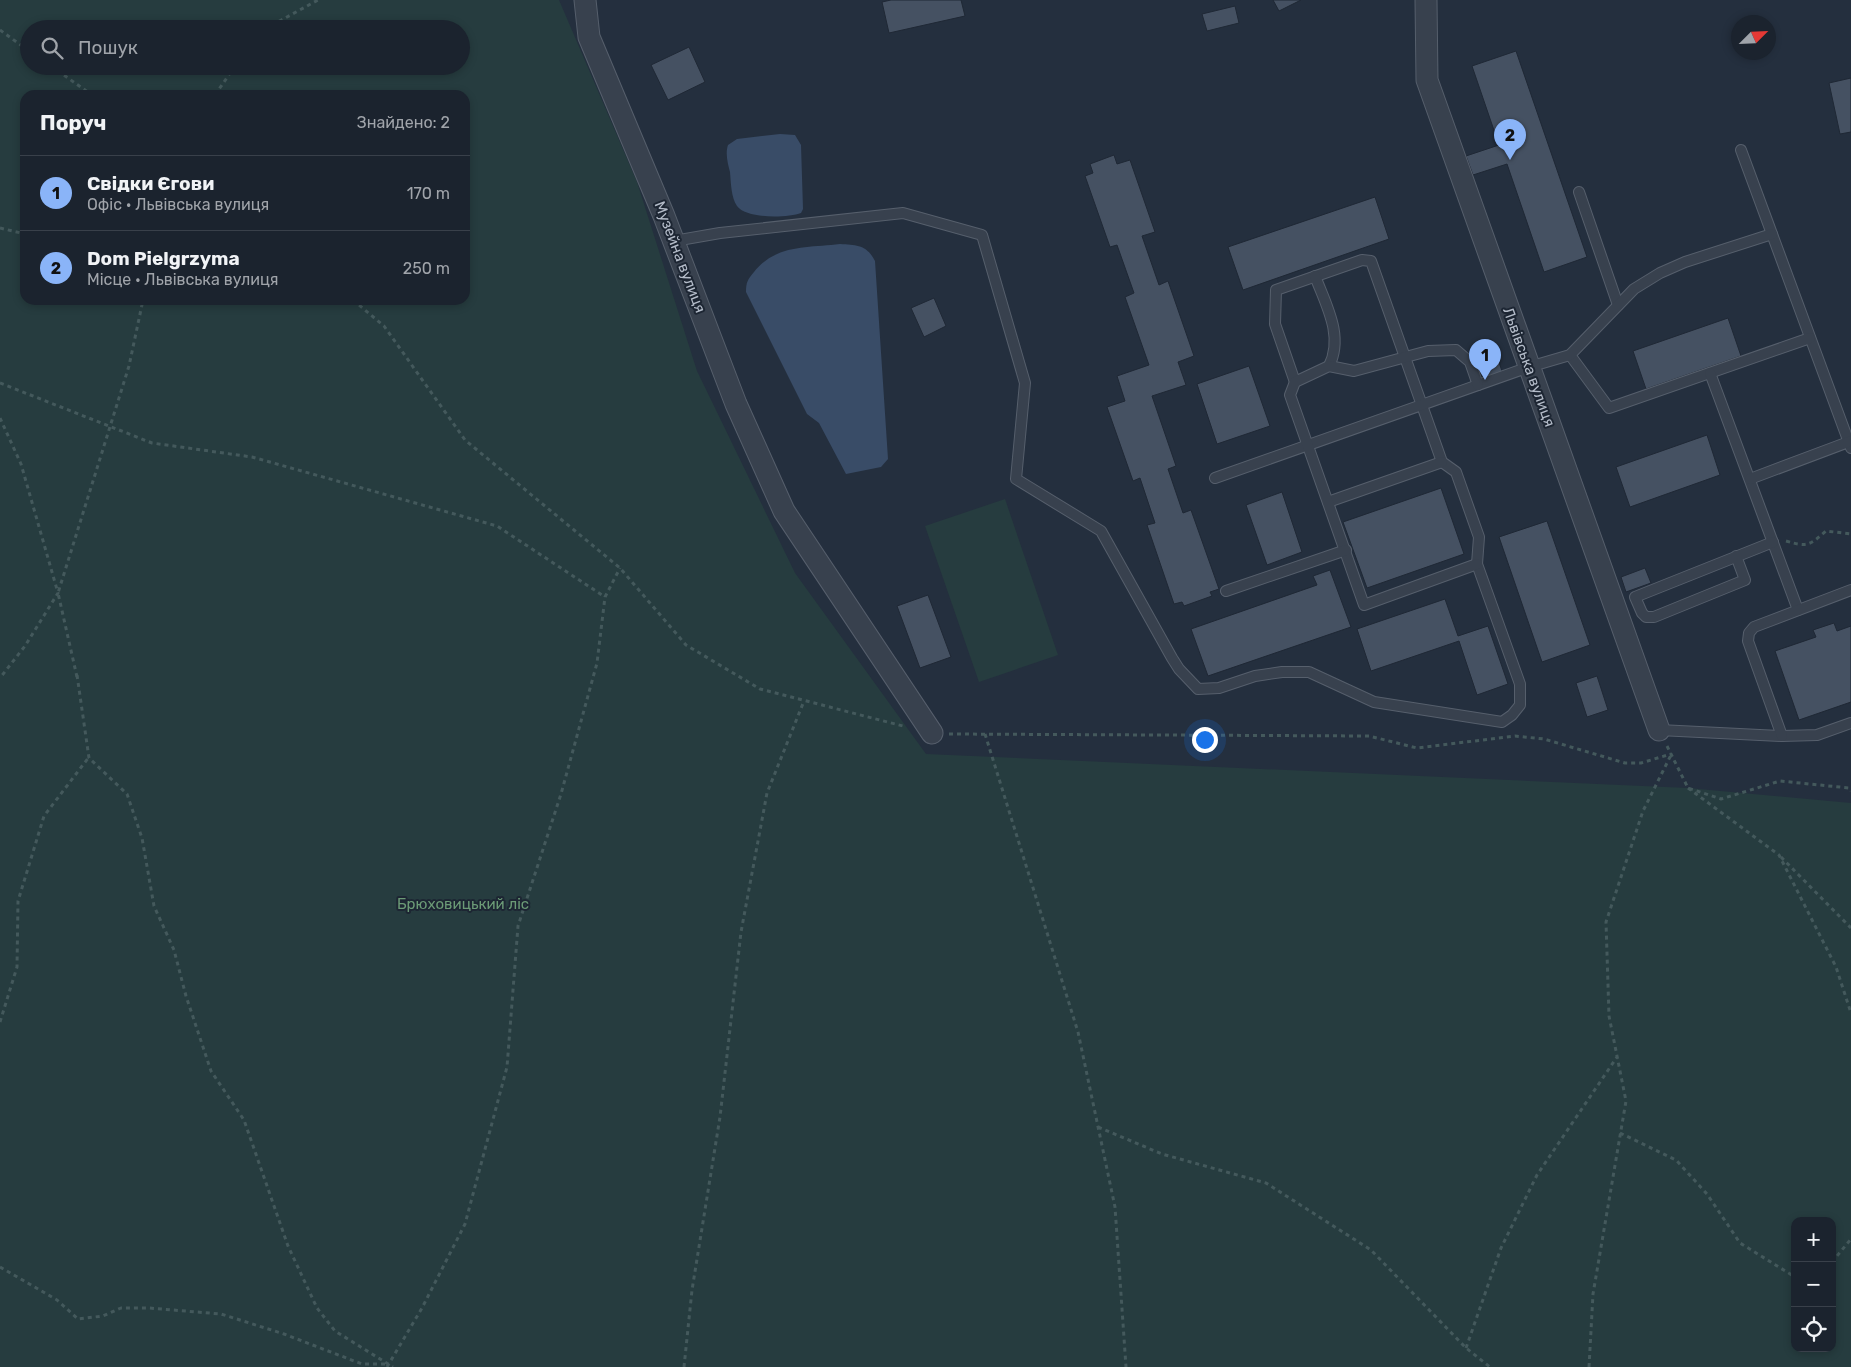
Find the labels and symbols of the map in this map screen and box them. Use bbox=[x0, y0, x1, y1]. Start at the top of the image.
north arrow bbox=[1731, 15, 1776, 60]
pin: 2 bbox=[1494, 119, 1526, 160]
street label: Музейна вулиця bbox=[650, 199, 710, 315]
street label: Львівська вулиця bbox=[1499, 305, 1559, 429]
pin: 1 bbox=[1469, 339, 1501, 380]
your location bbox=[1192, 727, 1218, 753]
park label: Брюховицький ліс bbox=[397, 895, 529, 913]

